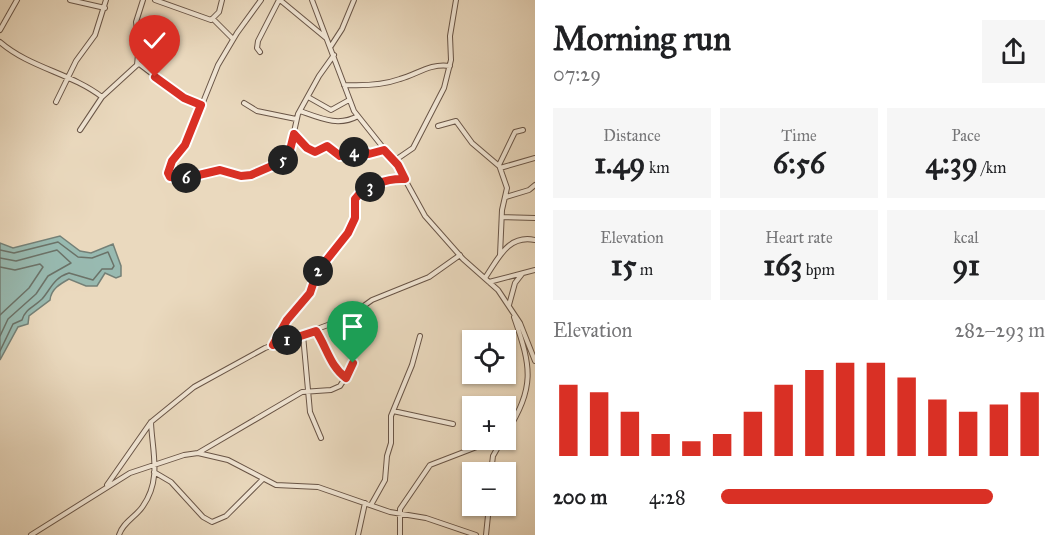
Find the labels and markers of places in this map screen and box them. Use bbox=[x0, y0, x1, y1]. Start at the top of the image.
pin bbox=[129, 15, 180, 77]
pin: 4 bbox=[339, 137, 369, 167]
pin: 5 bbox=[268, 145, 298, 175]
pin: 6 bbox=[171, 163, 201, 193]
pin: 3 bbox=[355, 172, 385, 202]
pin: 2 bbox=[303, 256, 333, 286]
pin bbox=[327, 301, 378, 363]
pin: 1 bbox=[272, 325, 302, 355]

